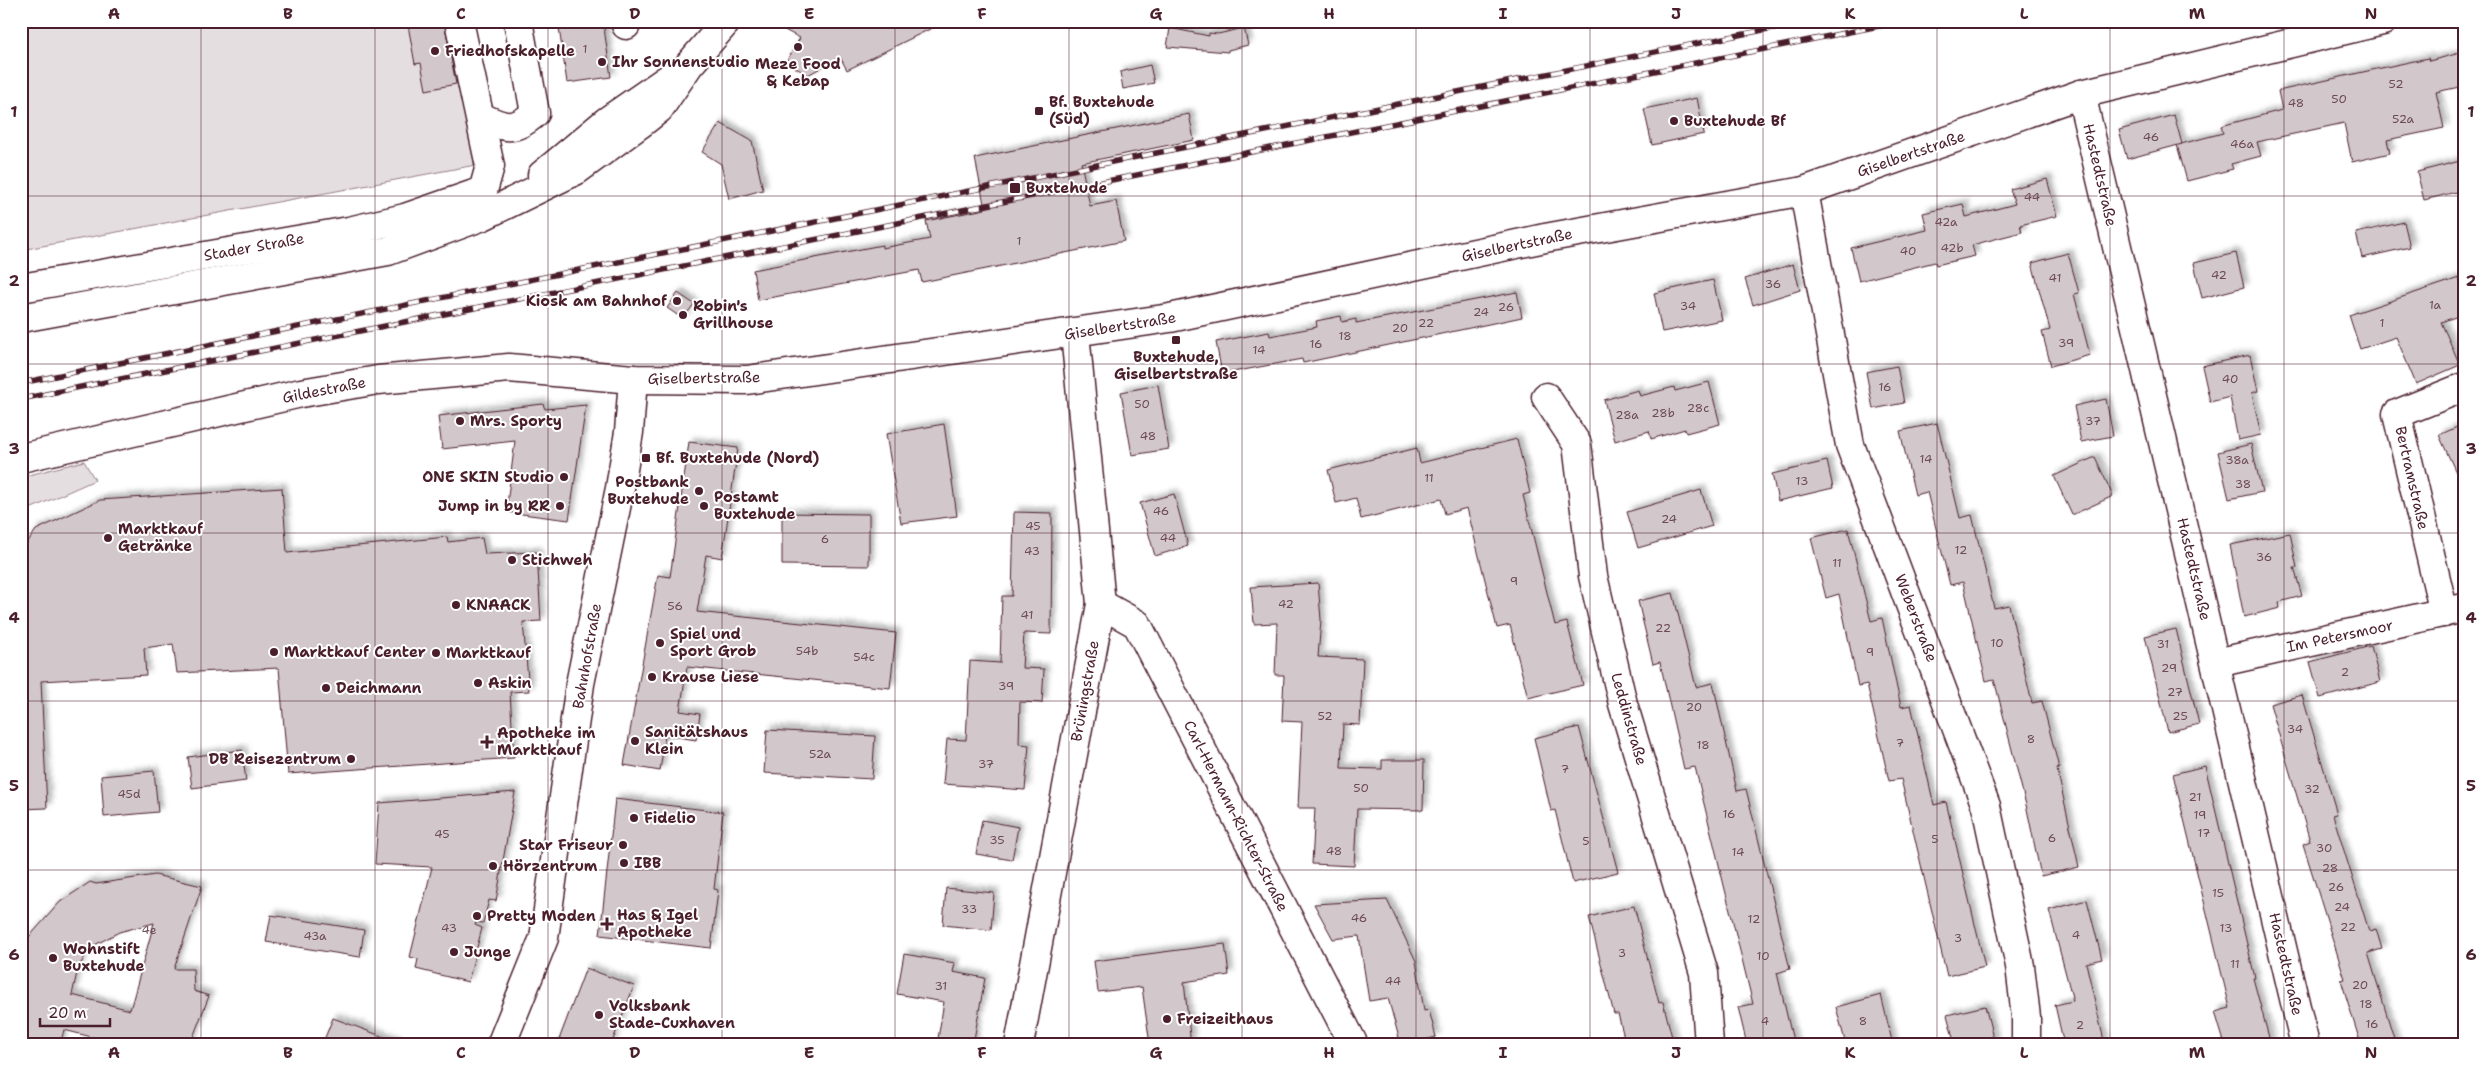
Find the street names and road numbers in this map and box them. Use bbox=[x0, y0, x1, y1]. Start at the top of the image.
street label: Hastedtstraße bbox=[2078, 122, 2122, 228]
street label: Giselbertstraße bbox=[1854, 126, 1968, 182]
street label: Giselbertstraße bbox=[1460, 223, 1574, 267]
street label: Stader Straße bbox=[202, 228, 306, 266]
street label: Giselbertstraße bbox=[1063, 307, 1177, 345]
street label: Giselbertstraße bbox=[647, 367, 761, 389]
street label: Gildestraße bbox=[281, 372, 367, 408]
street label: Bertramstraße bbox=[2390, 424, 2434, 532]
street label: Hastedtstraße bbox=[2172, 516, 2216, 622]
street label: Weberstraße bbox=[1890, 571, 1942, 665]
street label: Bahnhofstraße bbox=[568, 602, 606, 710]
street label: Im Petersmoor bbox=[2285, 615, 2395, 657]
street label: Brüningstraße bbox=[1066, 639, 1104, 743]
street label: Leddinstraße bbox=[1606, 670, 1652, 768]
street label: Carl-Hermann-Richter-Straße bbox=[1179, 717, 1293, 915]
street label: Hastedtstraße bbox=[2264, 911, 2308, 1017]

